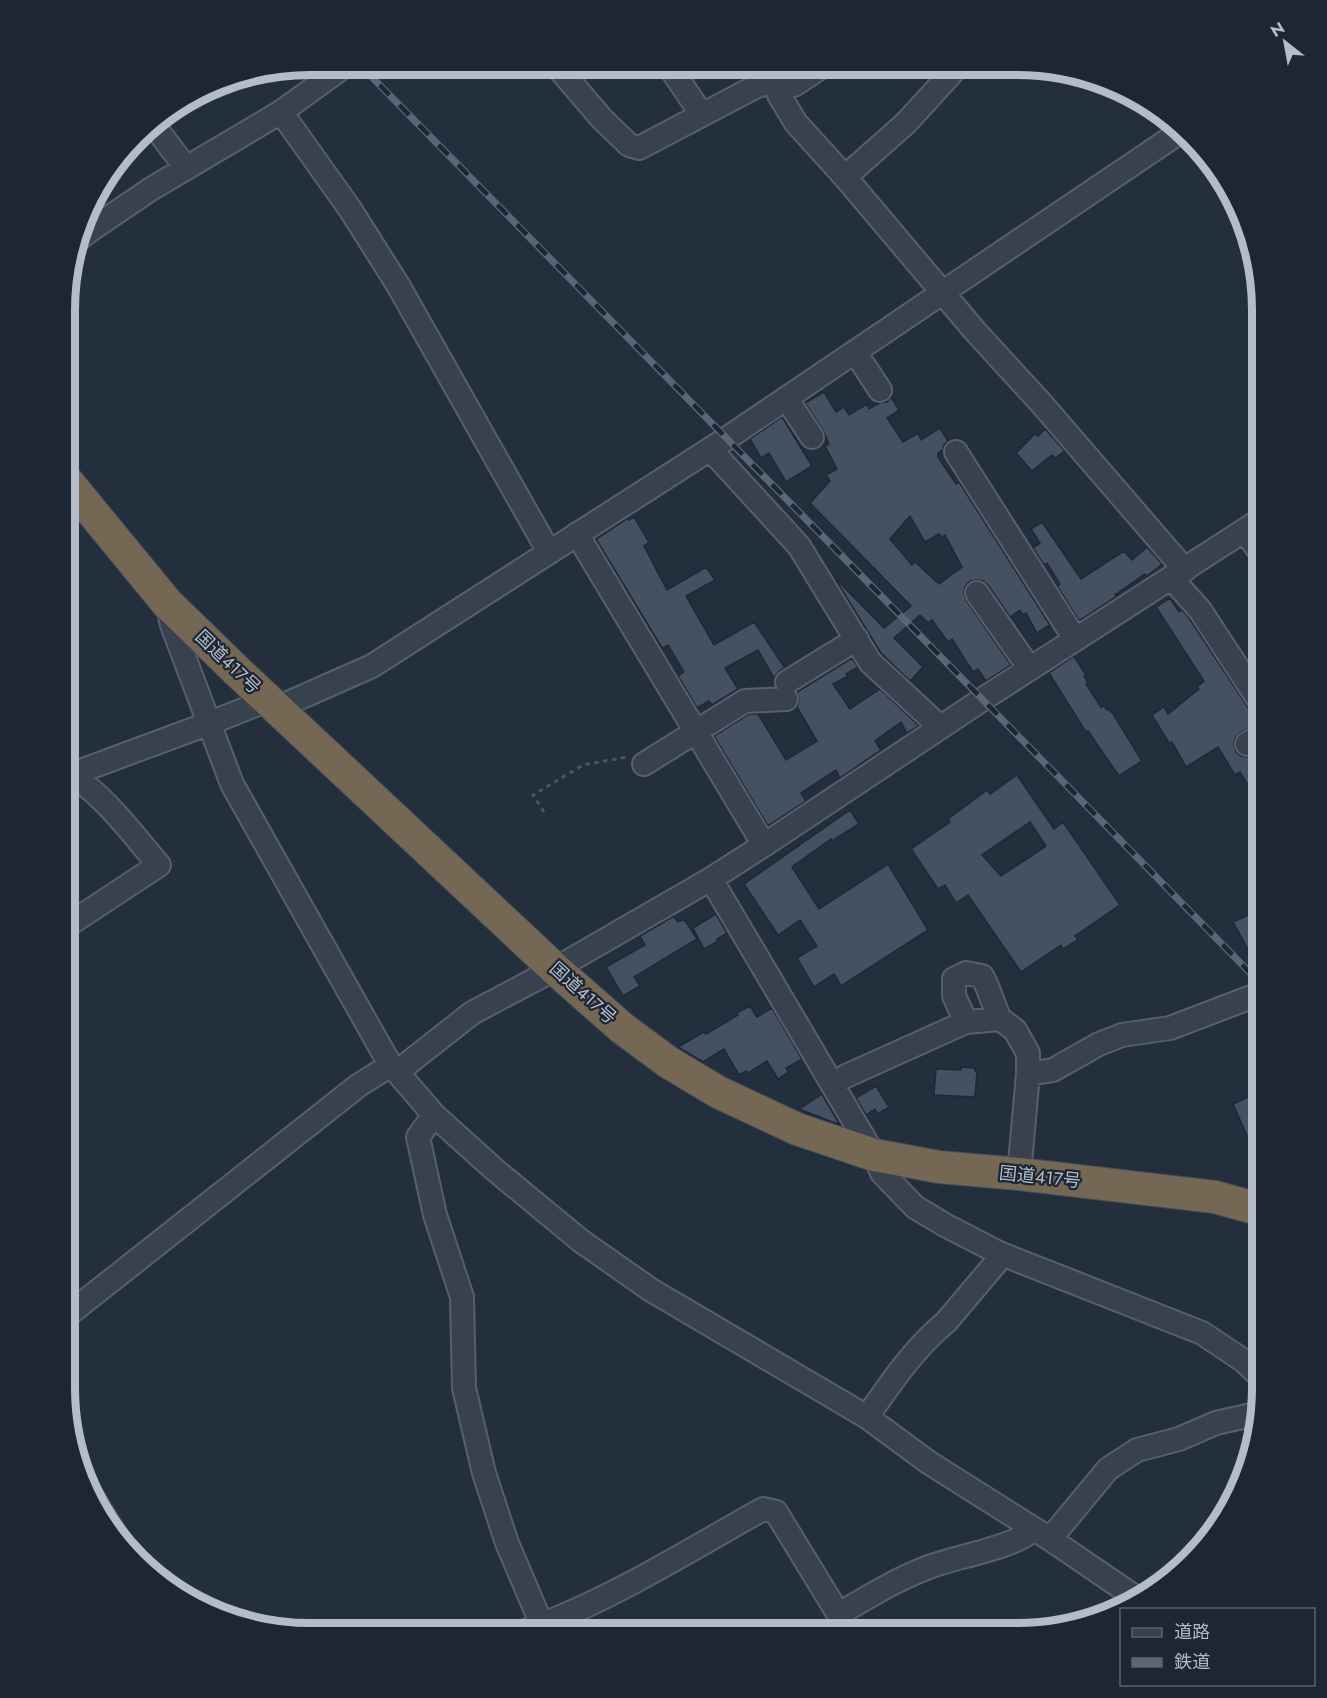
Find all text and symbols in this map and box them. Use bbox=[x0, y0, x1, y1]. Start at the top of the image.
north arrow bbox=[1255, 12, 1315, 72]
text: N bbox=[1266, 16, 1289, 43]
street label: 国道417号 bbox=[189, 624, 267, 700]
street label: 国道417号 bbox=[544, 956, 622, 1030]
street label: 国道417号 bbox=[998, 1160, 1082, 1194]
legend bbox=[1120, 1608, 1315, 1686]
text: 道路 bbox=[1174, 1619, 1210, 1645]
text: 鉄道 bbox=[1174, 1649, 1210, 1675]

